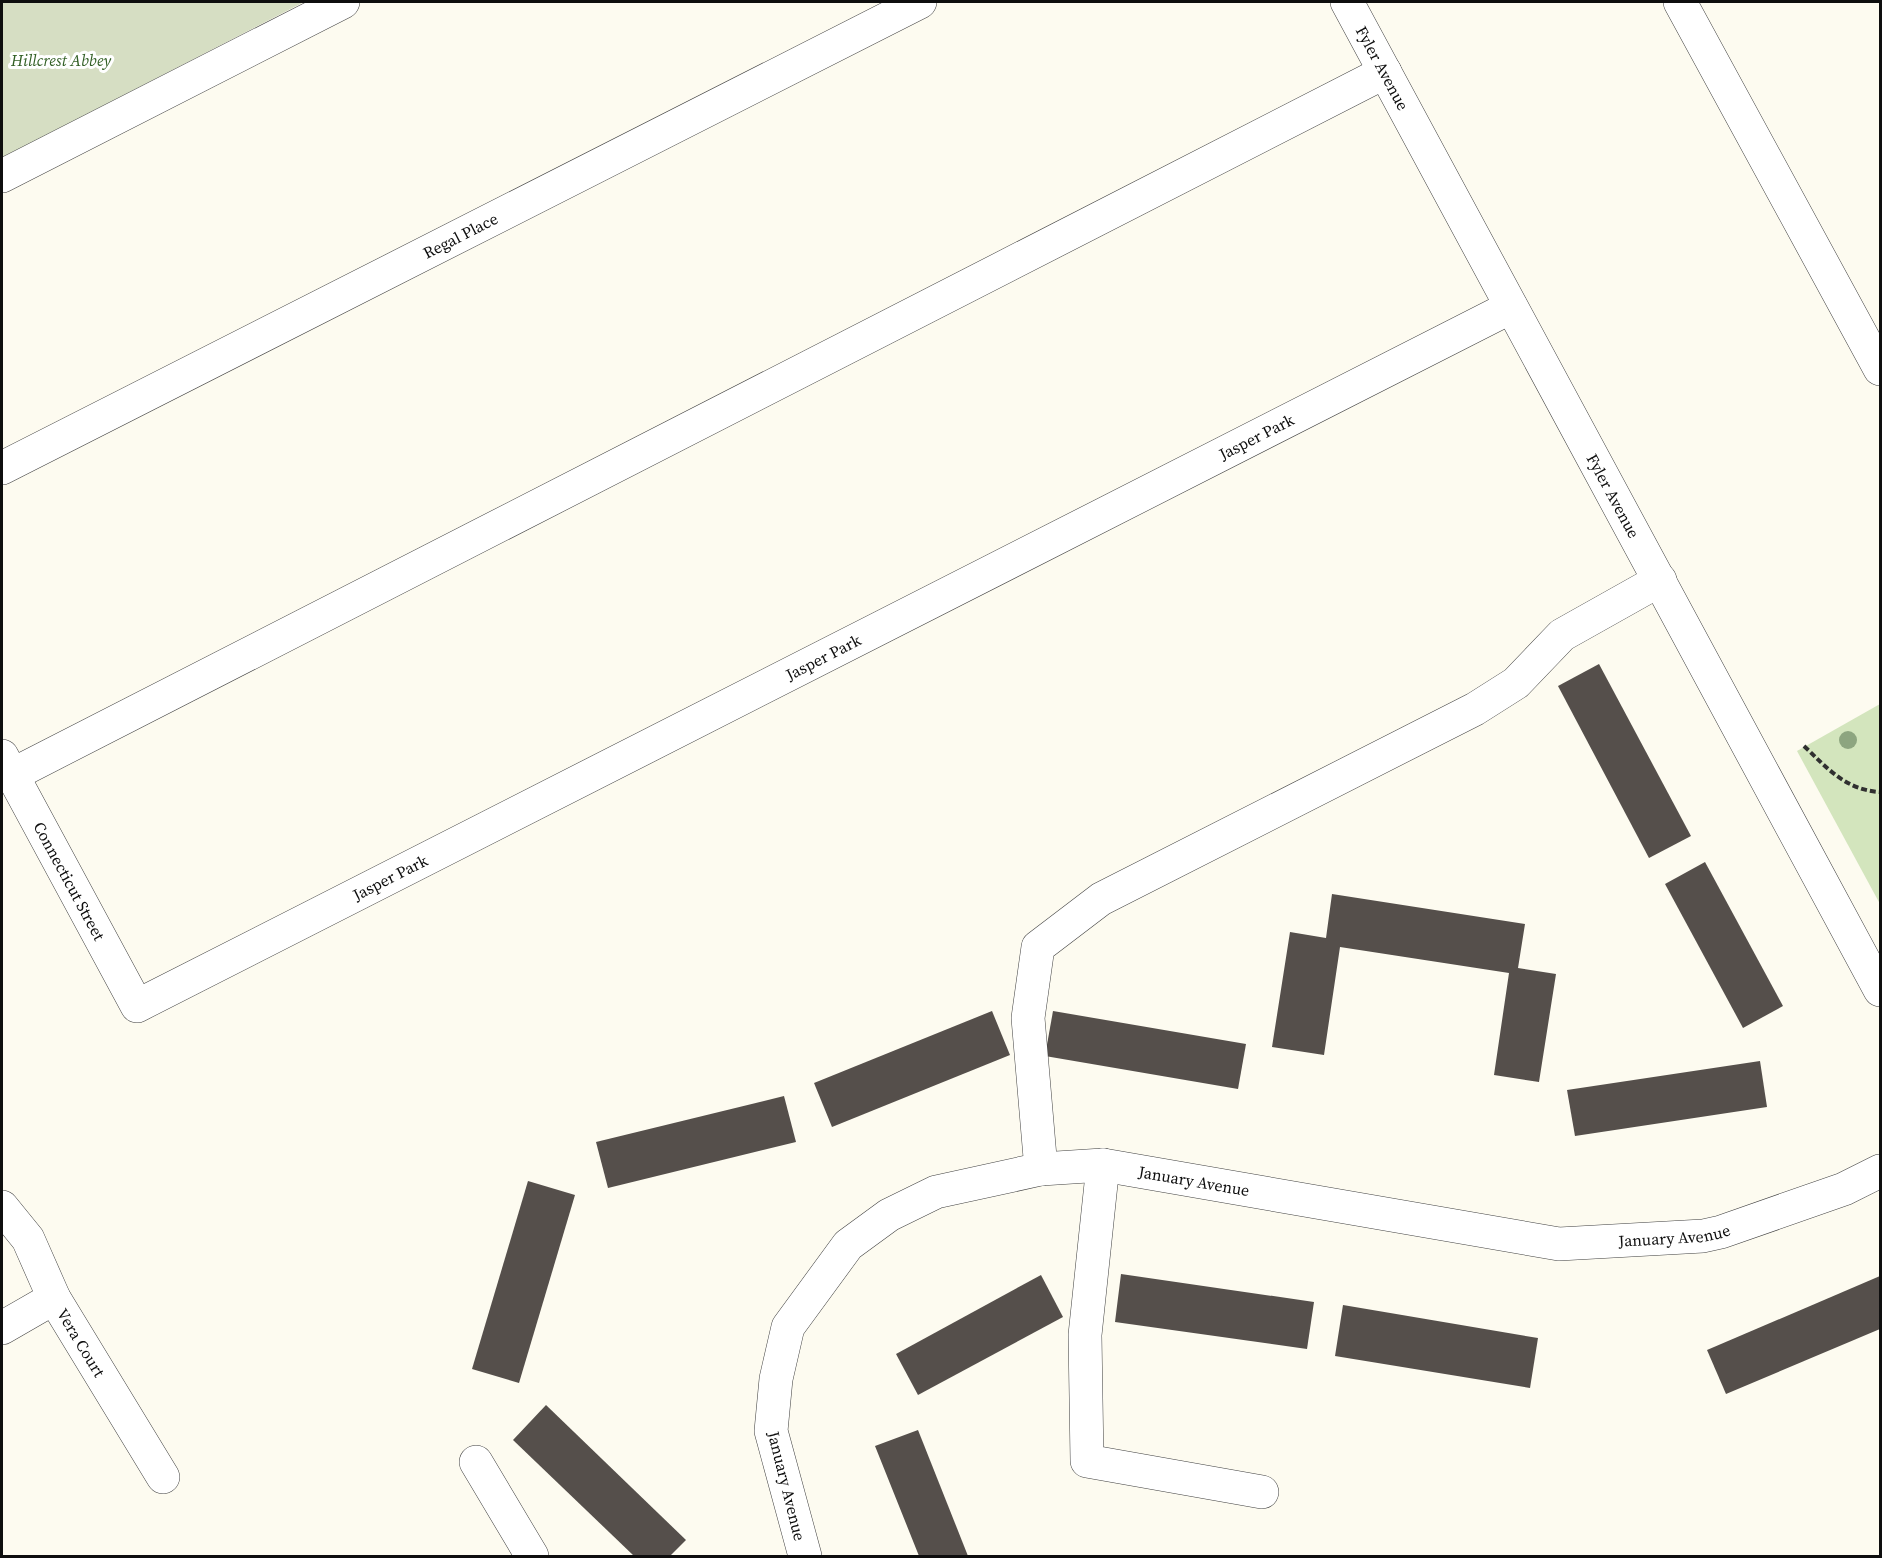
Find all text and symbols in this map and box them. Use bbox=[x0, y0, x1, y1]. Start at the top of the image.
street label: Fyler Avenue bbox=[1351, 22, 1414, 114]
park label: Hillcrest Abbey bbox=[10, 49, 111, 71]
street label: Regal Place bbox=[419, 207, 502, 264]
street label: Jasper Park bbox=[1214, 408, 1298, 465]
street label: Fyler Avenue bbox=[1582, 450, 1645, 542]
street label: Jasper Park bbox=[781, 629, 865, 686]
street label: Connecticut Street bbox=[28, 818, 111, 945]
street label: Jasper Park bbox=[348, 849, 432, 906]
street label: January Avenue bbox=[1136, 1160, 1251, 1201]
street label: January Avenue bbox=[1617, 1219, 1733, 1252]
street label: Vera Court bbox=[52, 1304, 111, 1382]
street label: January Avenue bbox=[763, 1428, 811, 1543]

